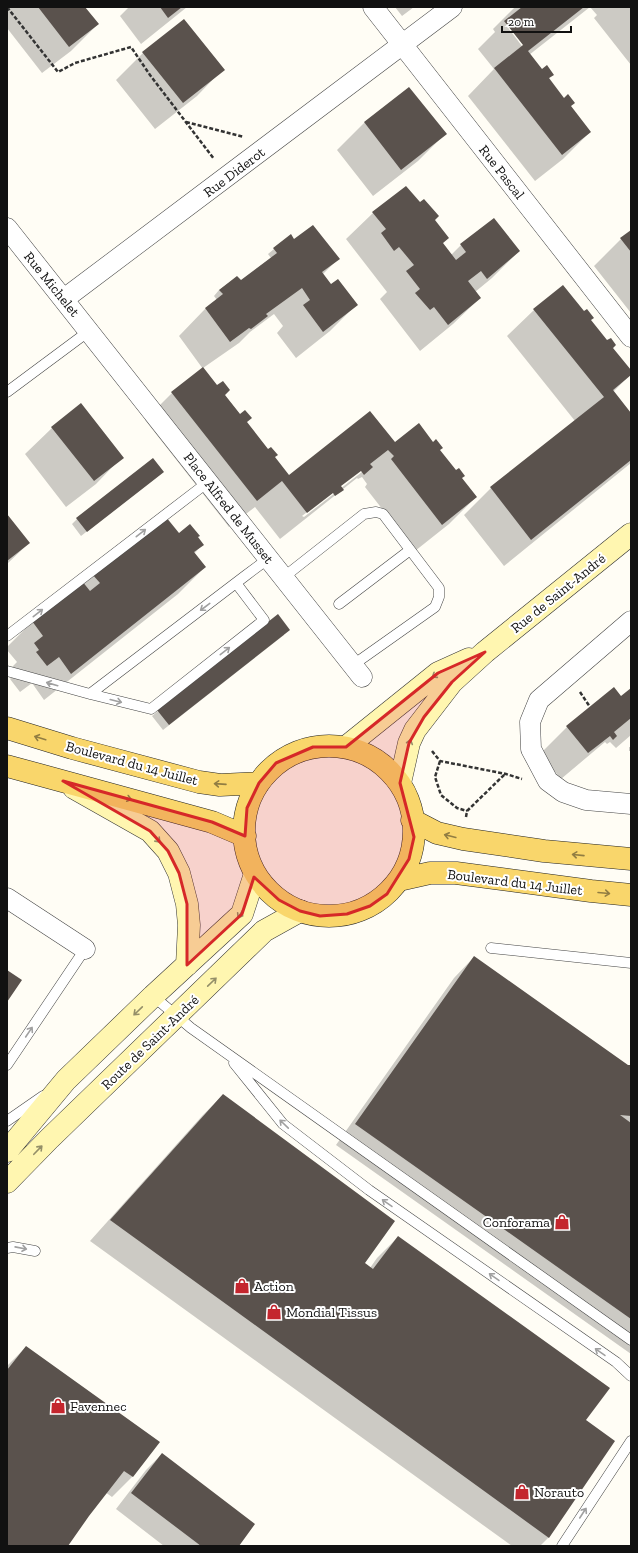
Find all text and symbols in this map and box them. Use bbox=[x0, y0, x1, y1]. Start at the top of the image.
scale bar bbox=[502, 8, 571, 34]
text: 20 m bbox=[508, 15, 535, 29]
street label: Rue Pascal bbox=[475, 142, 528, 203]
street label: Rue Diderot bbox=[200, 143, 269, 201]
street label: Rue Michelet bbox=[20, 248, 84, 321]
street label: Place Alfred de Musset bbox=[180, 449, 278, 568]
one-way arrow bbox=[135, 529, 146, 537]
street label: Rue de Saint-André bbox=[508, 550, 609, 637]
one-way arrow bbox=[199, 603, 210, 611]
one-way arrow bbox=[32, 608, 43, 617]
one-way arrow bbox=[219, 647, 230, 655]
one-way arrow bbox=[431, 671, 443, 679]
one-way arrow bbox=[46, 680, 59, 687]
one-way arrow bbox=[109, 698, 122, 705]
one-way arrow bbox=[34, 734, 47, 741]
street label: Boulevard du 14 Juillet bbox=[64, 738, 200, 789]
one-way arrow bbox=[406, 739, 413, 752]
one-way arrow bbox=[214, 780, 227, 788]
one-way arrow bbox=[119, 795, 132, 803]
one-way arrow bbox=[151, 832, 160, 842]
one-way arrow bbox=[443, 832, 456, 839]
one-way arrow bbox=[572, 851, 585, 859]
street label: Boulevard du 14 Juillet bbox=[446, 866, 584, 899]
one-way arrow bbox=[597, 889, 610, 896]
one-way arrow bbox=[237, 907, 245, 919]
one-way arrow bbox=[207, 977, 217, 987]
street label: Route de Saint-André bbox=[98, 991, 203, 1093]
one-way arrow bbox=[133, 1006, 143, 1015]
one-way arrow bbox=[25, 1027, 33, 1038]
one-way arrow bbox=[279, 1119, 289, 1129]
one-way arrow bbox=[33, 1145, 43, 1155]
one-way arrow bbox=[382, 1199, 393, 1207]
shop icon: Conforama bbox=[553, 1213, 571, 1231]
place label: Conforama bbox=[483, 1214, 550, 1231]
one-way arrow bbox=[14, 1245, 27, 1253]
one-way arrow bbox=[488, 1273, 499, 1281]
shop icon: Action bbox=[233, 1277, 251, 1295]
place label: Action bbox=[254, 1278, 294, 1295]
shop icon: Mondial Tissus bbox=[265, 1303, 283, 1321]
place label: Mondial Tissus bbox=[286, 1304, 377, 1321]
one-way arrow bbox=[595, 1348, 606, 1356]
shop icon: Favennec bbox=[49, 1397, 67, 1415]
place label: Favennec bbox=[70, 1398, 127, 1415]
shop icon: Norauto bbox=[513, 1483, 531, 1501]
place label: Norauto bbox=[534, 1484, 584, 1501]
one-way arrow bbox=[579, 1508, 588, 1519]

